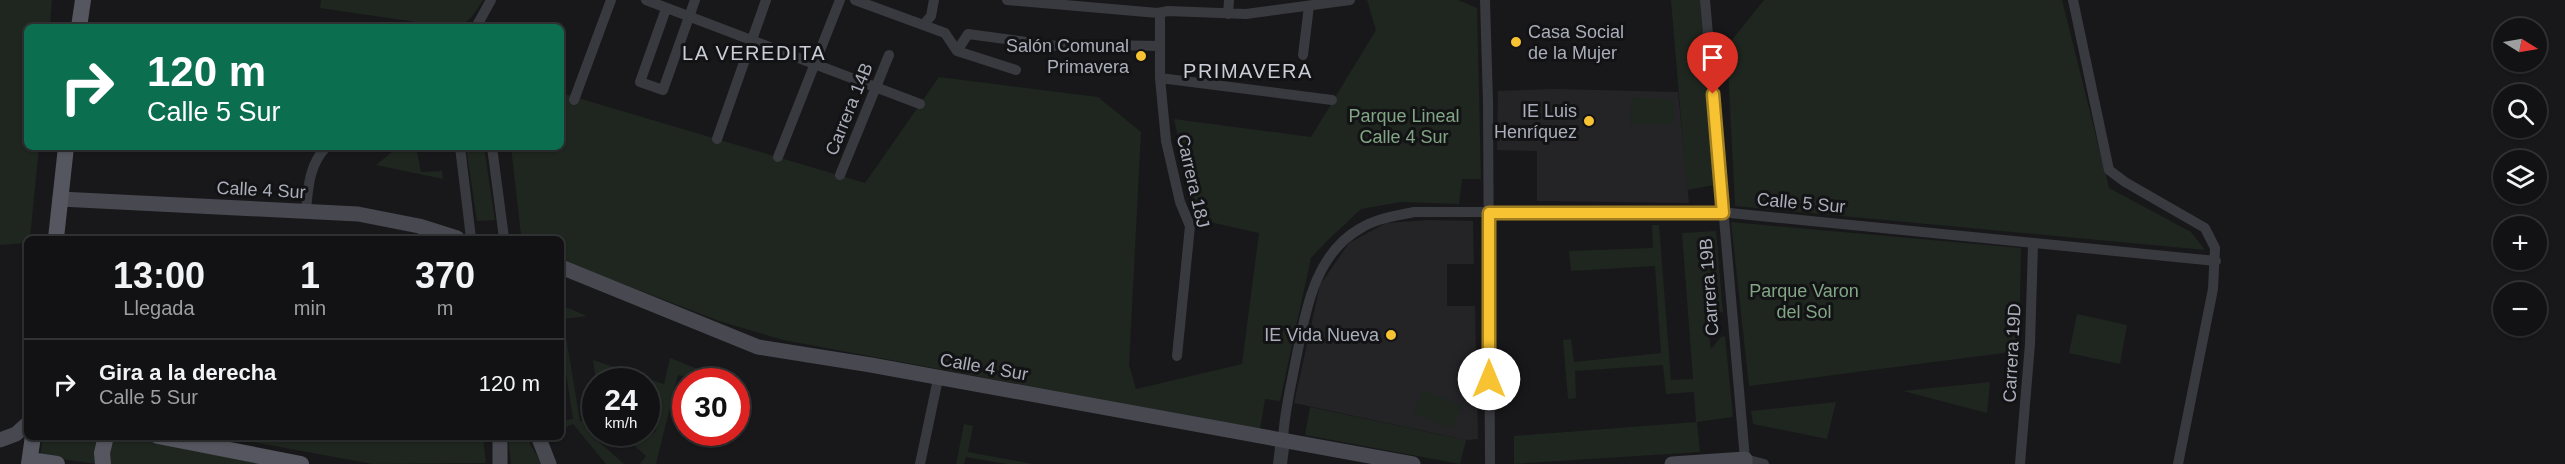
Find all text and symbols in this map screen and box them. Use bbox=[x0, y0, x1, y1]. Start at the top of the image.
north arrow bbox=[2493, 18, 2547, 72]
map controls bbox=[2493, 18, 2547, 336]
place label: Casa Social de la Mujer bbox=[1528, 22, 1624, 63]
pin bbox=[1687, 32, 1738, 94]
marker: Casa Social de la Mujer bbox=[1509, 35, 1523, 49]
place label: Salón Comunal Primavera bbox=[1006, 36, 1130, 77]
icon: arrive bbox=[1696, 41, 1729, 74]
district label: LA VEREDITA bbox=[682, 42, 826, 64]
icon: right bbox=[48, 48, 126, 126]
text: 120 m bbox=[147, 48, 266, 95]
marker: Salón Comunal Primavera bbox=[1134, 49, 1148, 63]
street label: Carrera 14B bbox=[821, 60, 877, 158]
district label: PRIMAVERA bbox=[1183, 60, 1313, 82]
button: search bbox=[2493, 84, 2547, 138]
text: Calle 5 Sur bbox=[147, 97, 281, 127]
place label: IE Luis Henríquez bbox=[1494, 101, 1577, 142]
park label: Parque Lineal Calle 4 Sur bbox=[1348, 106, 1460, 147]
marker: IE Luis Henríquez bbox=[1582, 114, 1596, 128]
street label: Carrera 18J bbox=[1173, 132, 1213, 230]
button: layers bbox=[2493, 150, 2547, 204]
street label: Calle 4 Sur bbox=[216, 178, 306, 202]
street label: Calle 5 Sur bbox=[1756, 189, 1846, 217]
button: + bbox=[2493, 216, 2547, 270]
street label: Carrera 19B bbox=[1696, 237, 1722, 337]
text: 13:00 bbox=[113, 255, 205, 296]
text: 1 bbox=[300, 255, 320, 296]
text: 370 bbox=[415, 255, 475, 296]
park label: Parque Varon del Sol bbox=[1749, 281, 1859, 322]
button: − bbox=[2493, 282, 2547, 336]
text: Llegada bbox=[123, 297, 195, 319]
text: min bbox=[294, 297, 326, 319]
text: m bbox=[437, 297, 453, 319]
street label: Carrera 19D bbox=[1999, 303, 2025, 403]
place label: IE Vida Nueva bbox=[1264, 325, 1380, 345]
marker: IE Vida Nueva bbox=[1384, 328, 1398, 342]
position arrow bbox=[1457, 347, 1521, 411]
street label: Calle 4 Sur bbox=[938, 349, 1030, 385]
text: Gira a la derecha bbox=[99, 360, 276, 385]
icon: right bbox=[48, 368, 81, 401]
speed limit sign: 30 bbox=[672, 368, 750, 446]
text: 120 m bbox=[479, 371, 540, 396]
text: 24 bbox=[604, 383, 638, 416]
text: Calle 5 Sur bbox=[99, 386, 198, 408]
text: km/h bbox=[605, 414, 637, 431]

